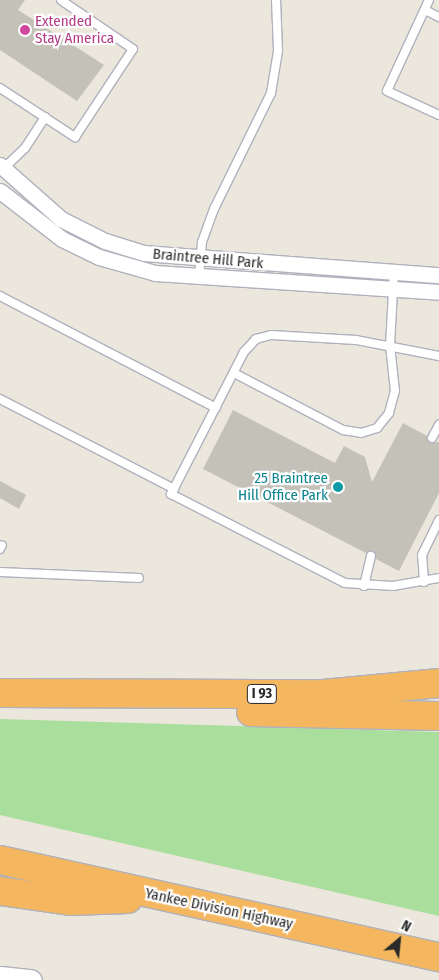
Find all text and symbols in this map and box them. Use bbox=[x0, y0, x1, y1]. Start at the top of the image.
place label: Extended Stay America bbox=[35, 12, 114, 47]
marker: Extended Stay America bbox=[19, 24, 31, 36]
street label: Braintree Hill Park bbox=[152, 245, 264, 273]
place label: 25 Braintree Hill Office Park bbox=[238, 469, 328, 504]
marker: 25 Braintree Hill Office Park bbox=[332, 481, 344, 493]
road number: I 93 bbox=[246, 682, 278, 706]
street label: Yankee Division Highway bbox=[144, 885, 294, 933]
north arrow bbox=[374, 915, 424, 965]
text: N bbox=[399, 917, 414, 936]

